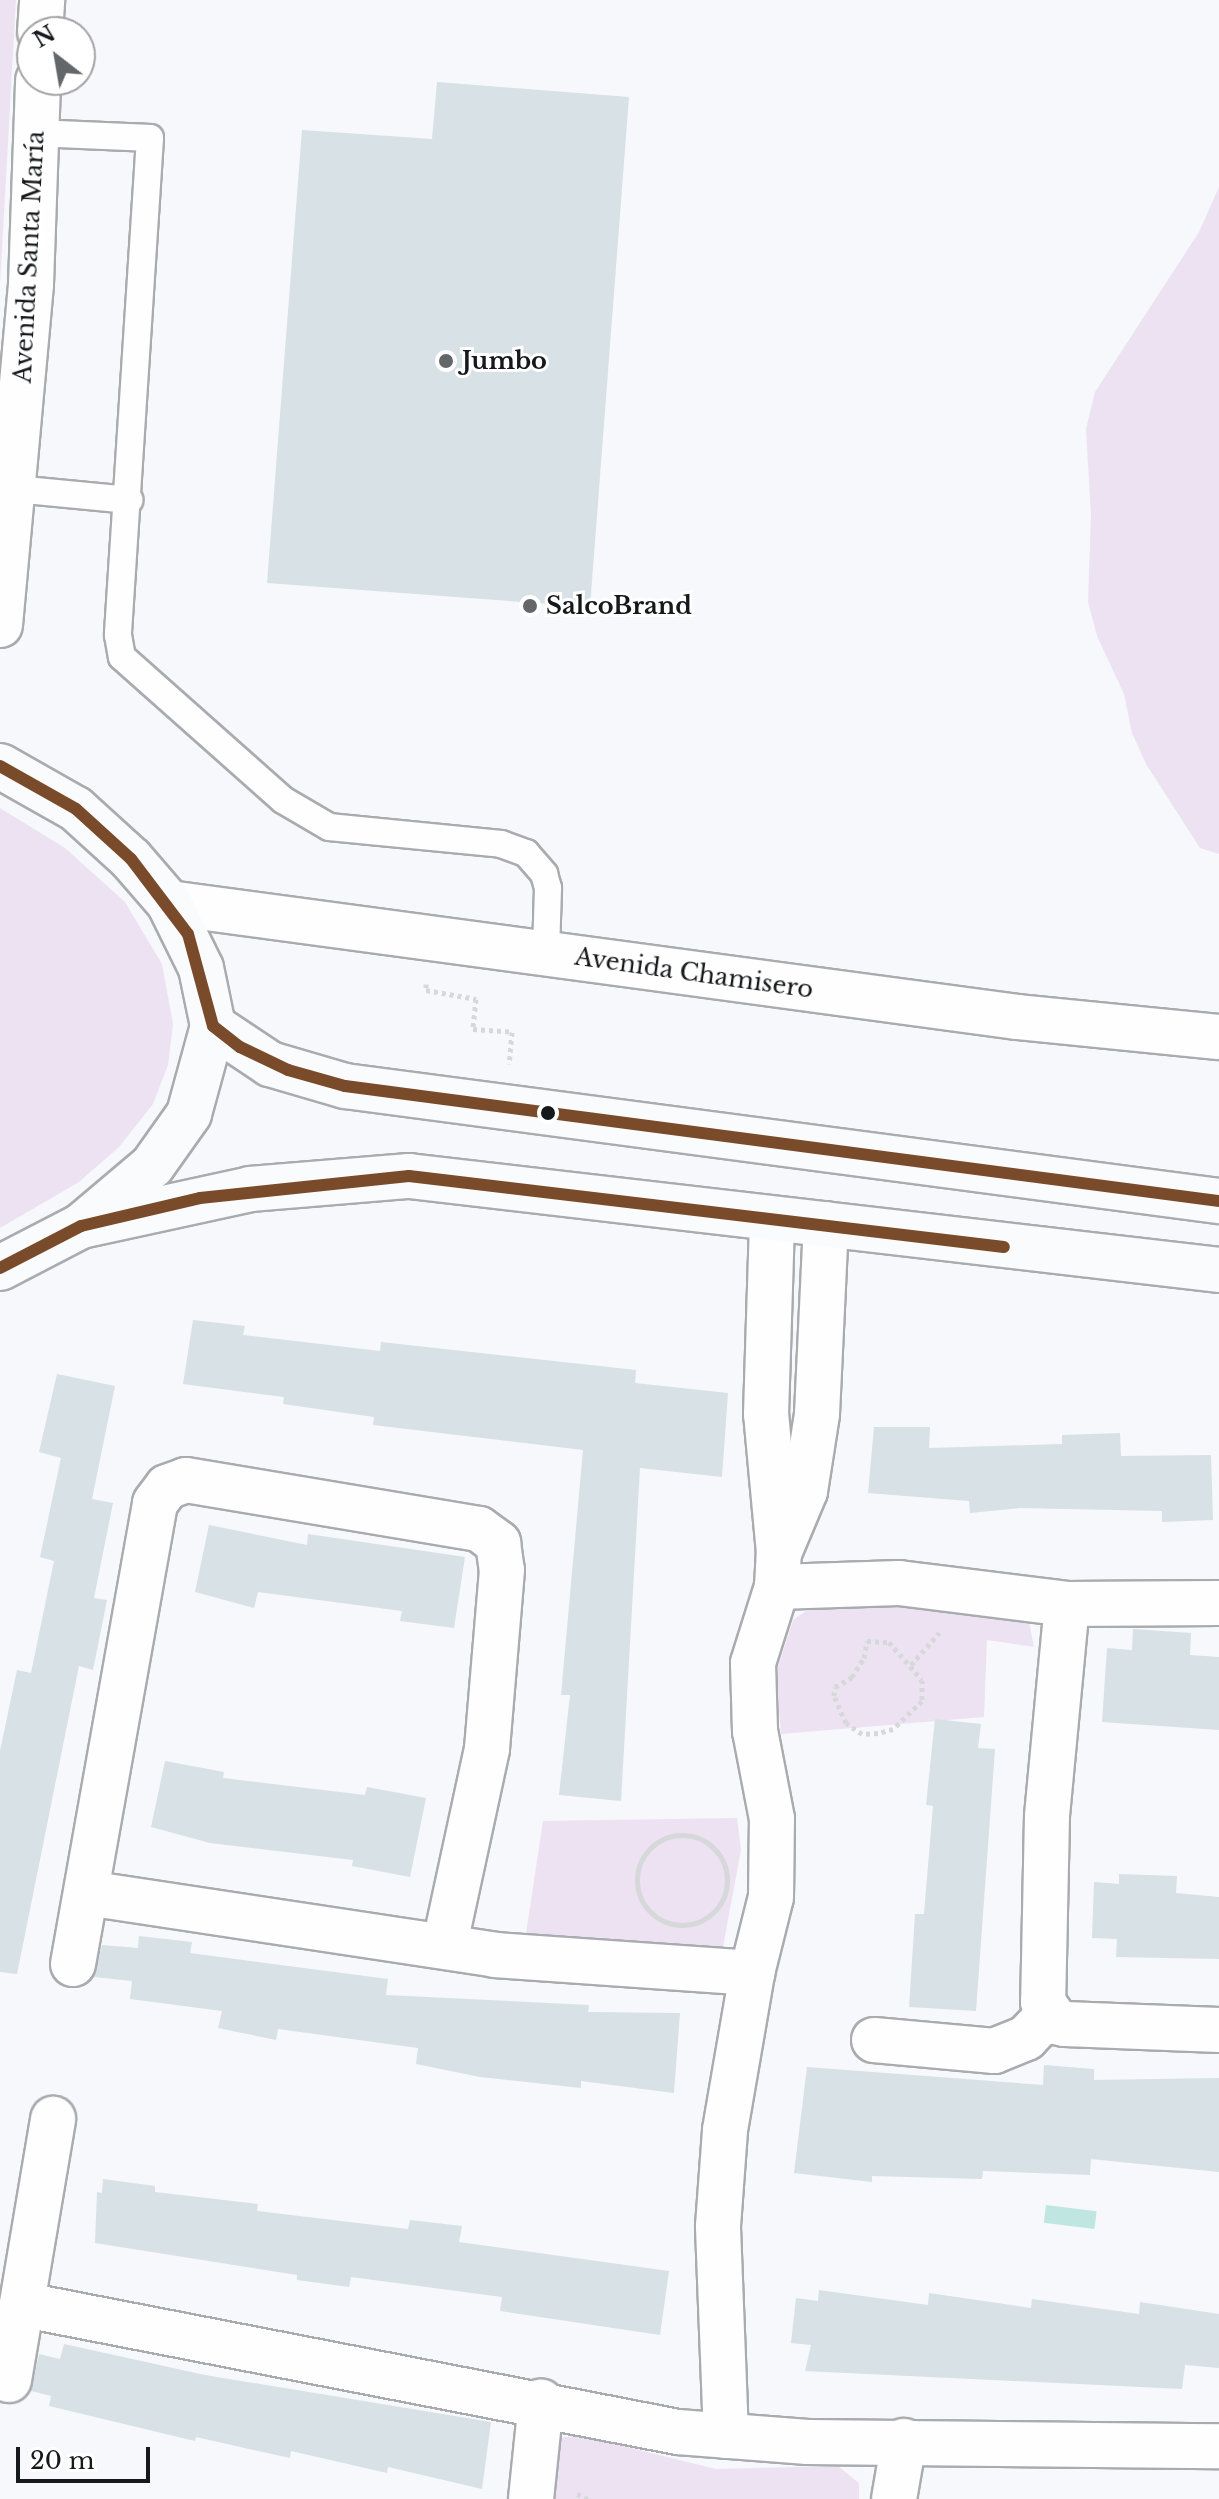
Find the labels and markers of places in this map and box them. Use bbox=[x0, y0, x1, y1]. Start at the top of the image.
place label: Jumbo bbox=[462, 347, 547, 375]
marker: Jumbo bbox=[437, 352, 455, 370]
place label: SalcoBrand bbox=[546, 592, 692, 620]
marker: SalcoBrand bbox=[521, 597, 539, 615]
unlabelled marker bbox=[540, 1105, 556, 1121]

